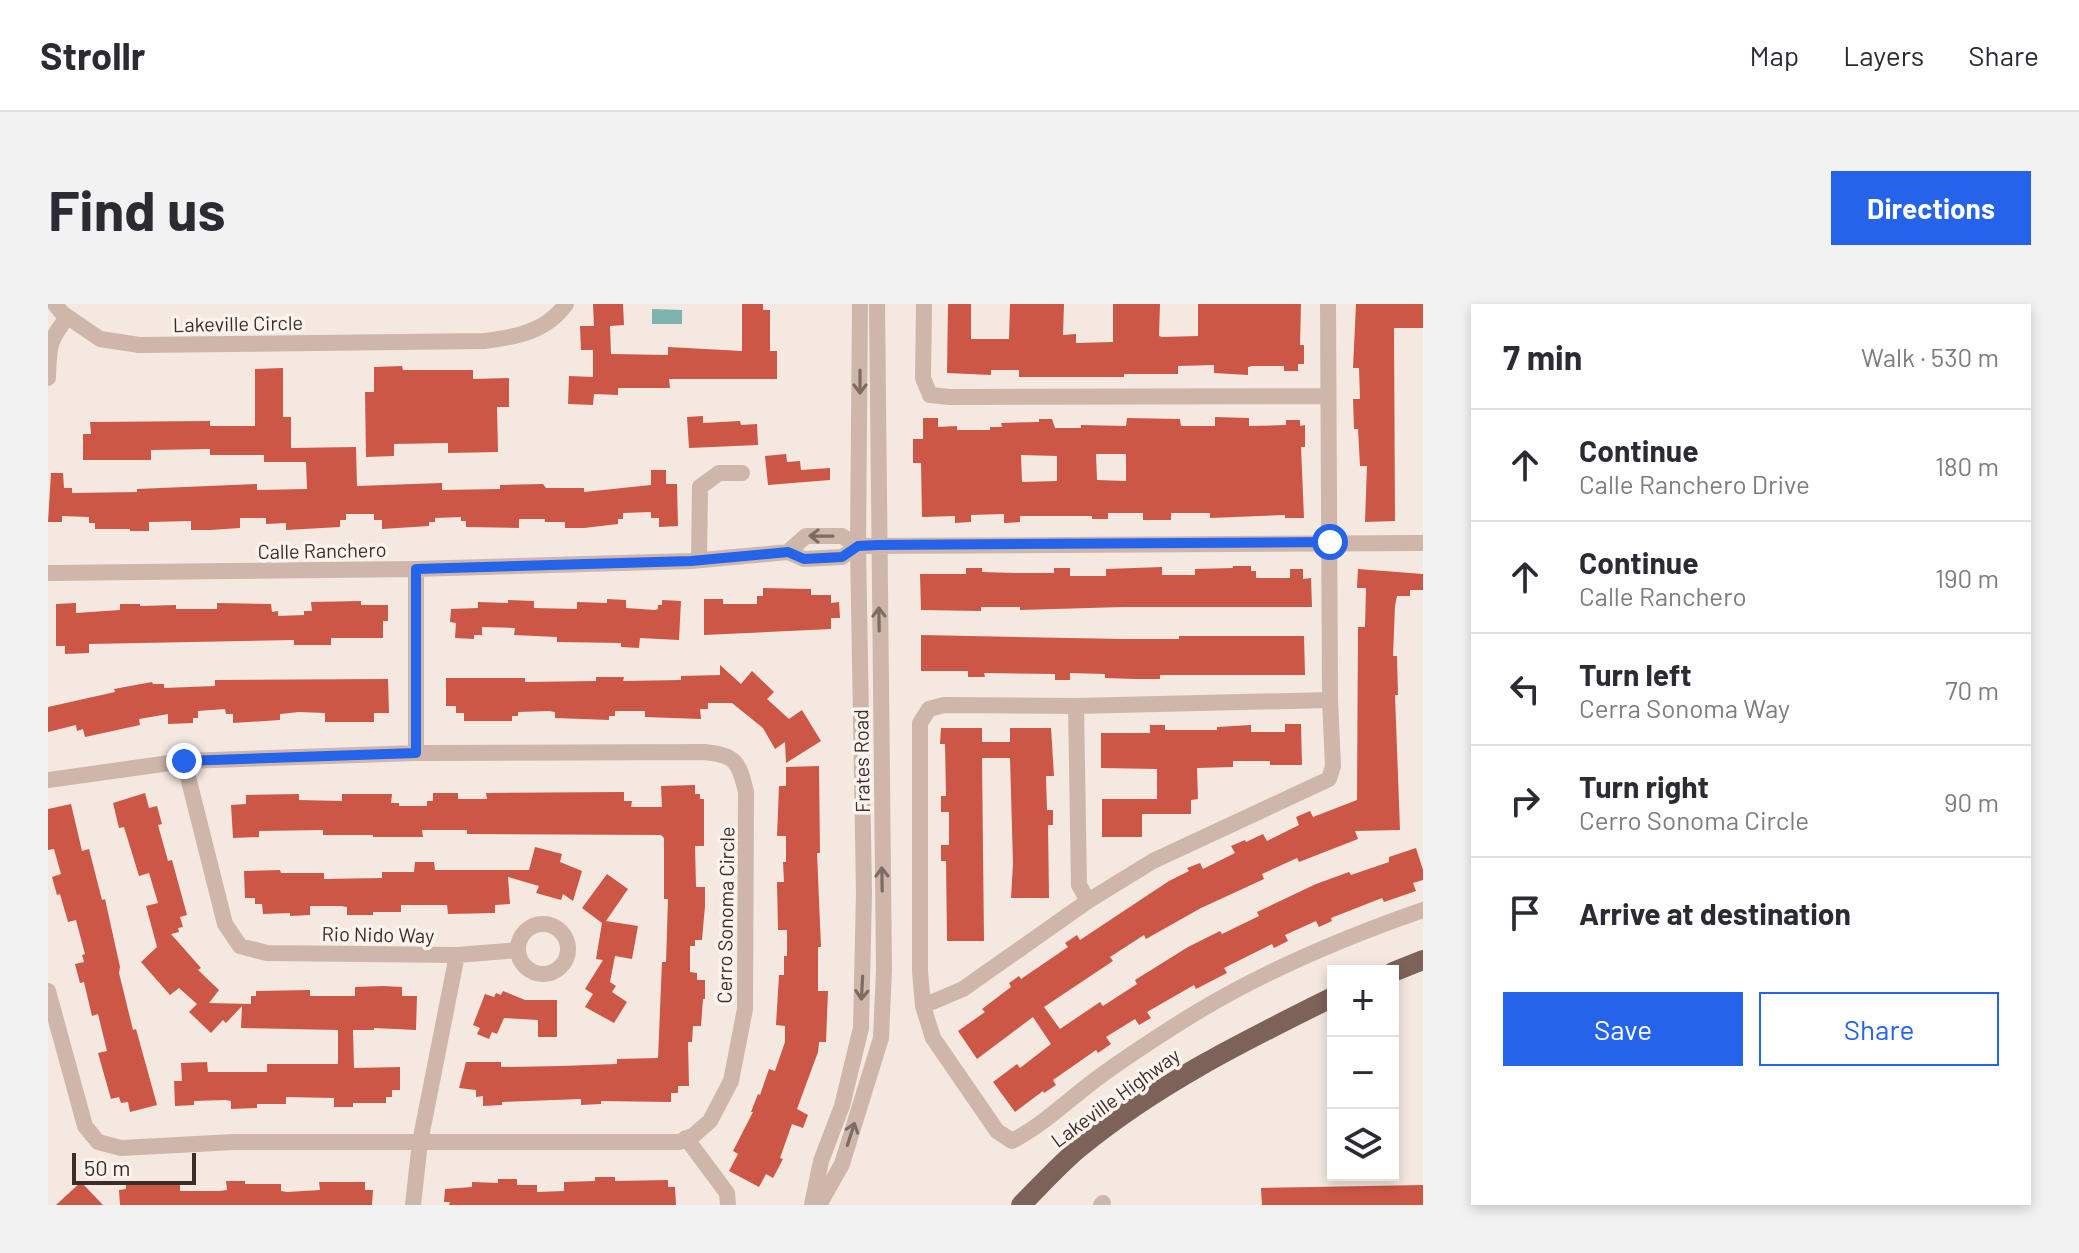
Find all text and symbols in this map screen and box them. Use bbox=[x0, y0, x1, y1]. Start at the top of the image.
text: Strollr bbox=[40, 32, 145, 78]
text: Map bbox=[1749, 38, 1799, 72]
text: Layers bbox=[1843, 38, 1924, 72]
text: Share bbox=[1968, 38, 2039, 72]
button: Directions bbox=[1831, 171, 2031, 245]
text: Find us bbox=[48, 175, 226, 242]
street label: Lakeville Circle bbox=[173, 310, 303, 336]
text: 7 min bbox=[1503, 336, 1582, 377]
text: Walk · 530 m bbox=[1861, 341, 1999, 372]
one-way arrow bbox=[852, 368, 868, 395]
text: Continue bbox=[1579, 432, 1699, 468]
icon: ahead bbox=[1503, 443, 1547, 487]
text: 180 m bbox=[1935, 450, 1999, 481]
text: Calle Ranchero Drive bbox=[1579, 468, 1810, 499]
route start bbox=[1312, 524, 1348, 560]
one-way arrow bbox=[808, 528, 835, 544]
street label: Calle Ranchero bbox=[257, 537, 387, 563]
text: Continue bbox=[1579, 544, 1699, 580]
icon: ahead bbox=[1503, 555, 1547, 599]
text: 190 m bbox=[1935, 562, 1999, 593]
text: Calle Ranchero bbox=[1579, 580, 1747, 611]
one-way arrow bbox=[871, 606, 886, 633]
text: Turn left bbox=[1579, 656, 1692, 692]
icon: left bbox=[1503, 667, 1547, 711]
text: 70 m bbox=[1945, 674, 1999, 705]
text: Cerra Sonoma Way bbox=[1579, 692, 1790, 723]
street label: Frates Road bbox=[848, 709, 874, 813]
route end bbox=[166, 743, 202, 779]
text: Turn right bbox=[1579, 768, 1709, 804]
icon: right bbox=[1503, 779, 1547, 823]
text: 90 m bbox=[1944, 786, 1999, 817]
text: Cerro Sonoma Circle bbox=[1579, 804, 1809, 835]
street label: Cerro Sonoma Circle bbox=[711, 826, 739, 1004]
one-way arrow bbox=[875, 866, 890, 893]
icon: arrive bbox=[1503, 891, 1547, 935]
text: Arrive at destination bbox=[1579, 895, 1851, 931]
street label: Rio Nido Way bbox=[321, 921, 435, 947]
map controls bbox=[1327, 965, 1399, 1181]
button: + bbox=[1327, 965, 1399, 1037]
one-way arrow bbox=[855, 974, 870, 1001]
button: Save bbox=[1503, 992, 1743, 1066]
button: Share bbox=[1759, 992, 1999, 1066]
button: − bbox=[1327, 1037, 1399, 1109]
street label: Lakeville Highway bbox=[1046, 1042, 1184, 1152]
button: layers bbox=[1327, 1109, 1399, 1181]
one-way arrow bbox=[845, 1122, 860, 1147]
scale bar bbox=[72, 1149, 196, 1185]
text: 50 m bbox=[84, 1154, 130, 1180]

